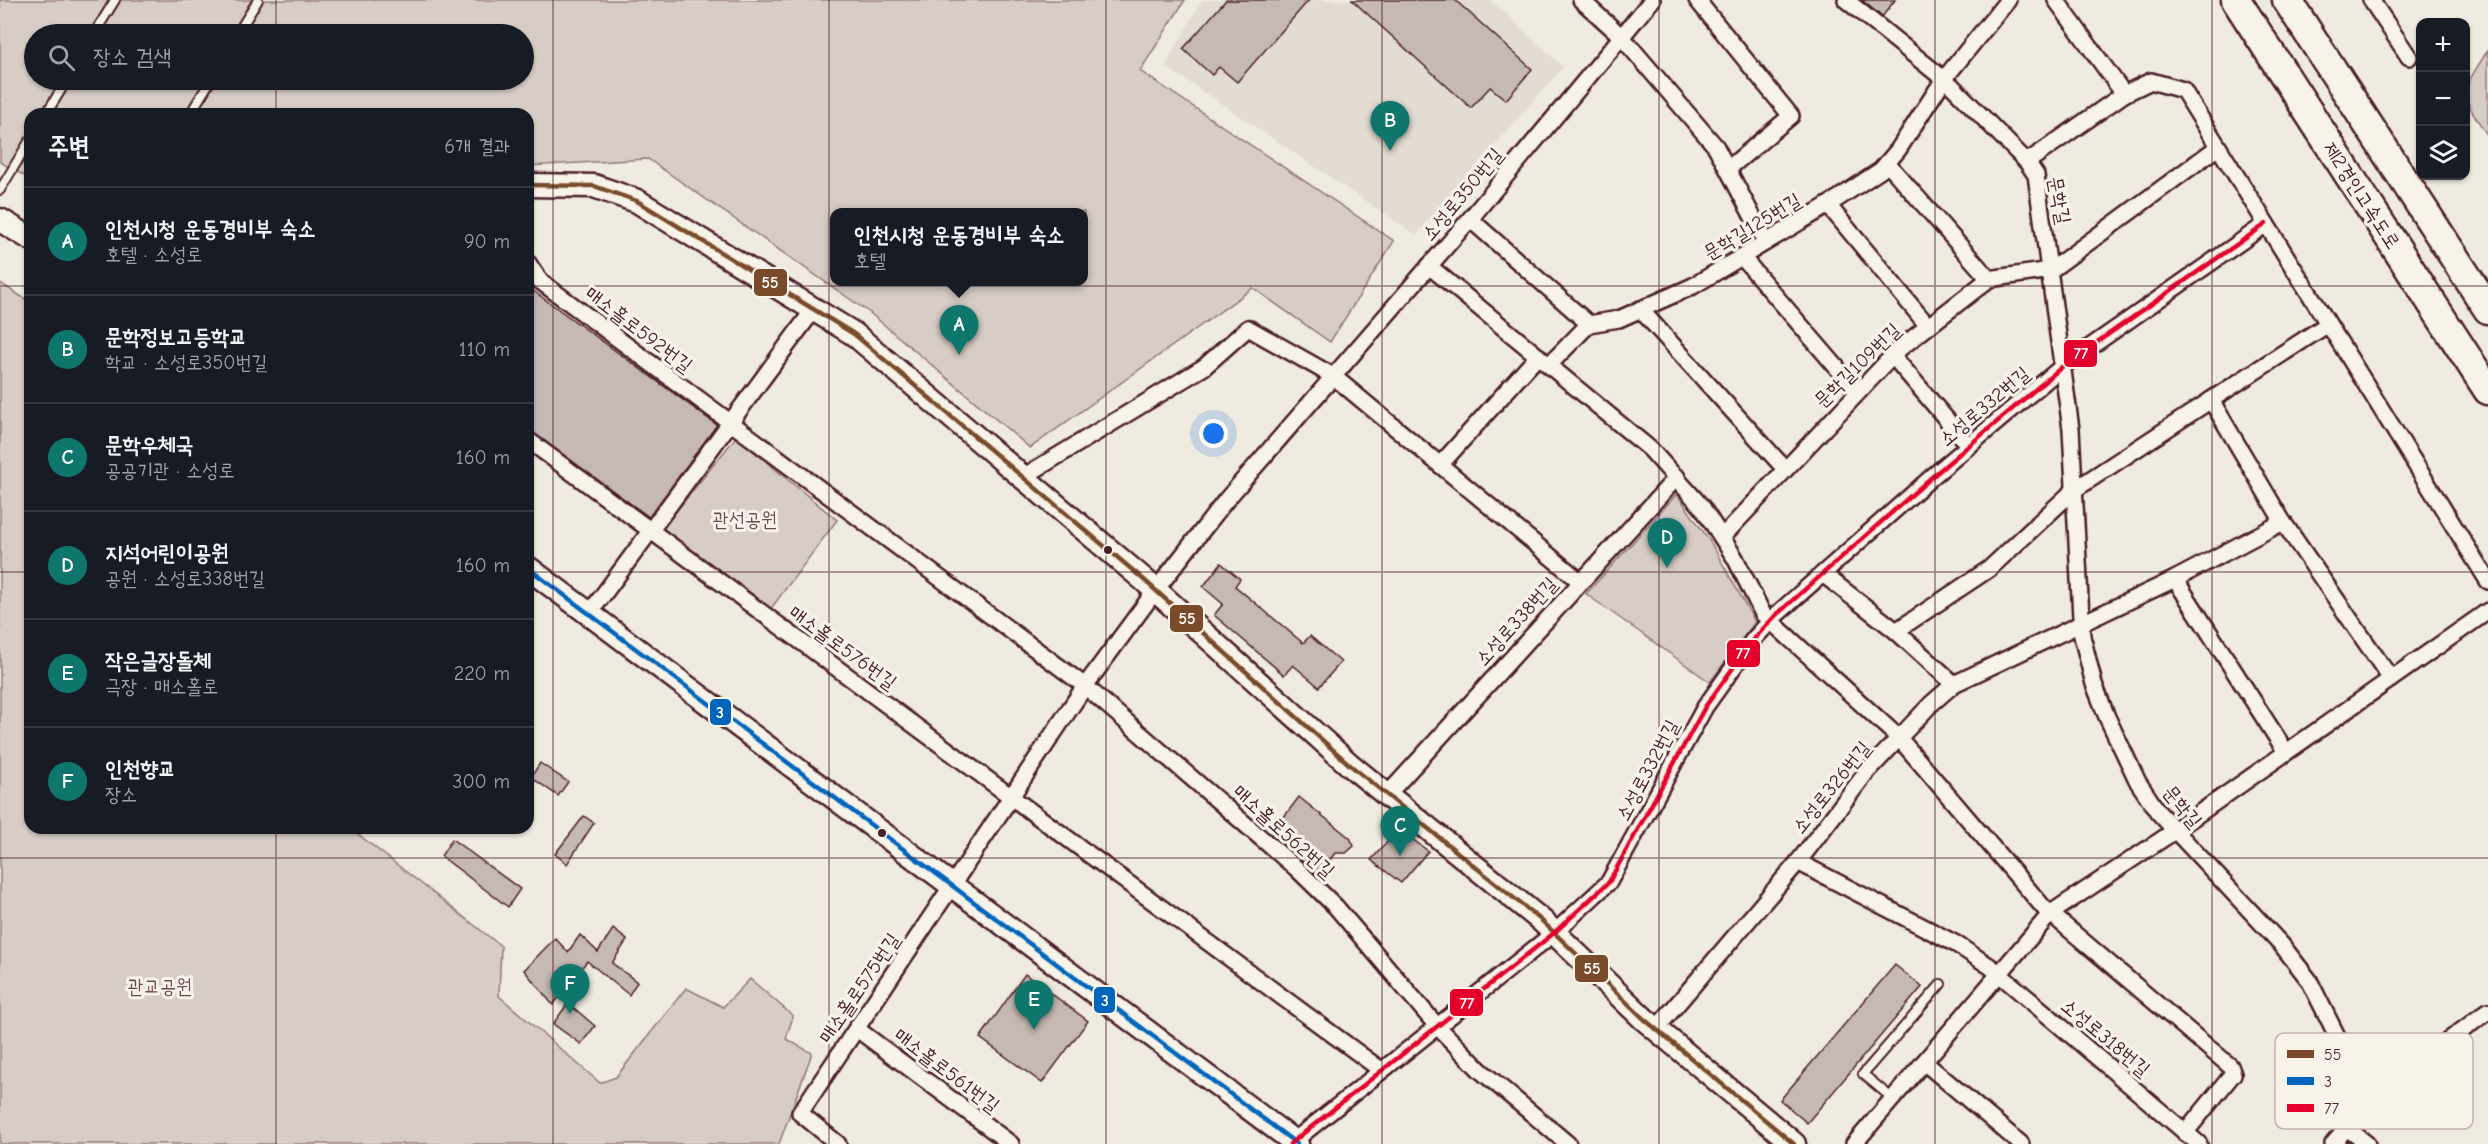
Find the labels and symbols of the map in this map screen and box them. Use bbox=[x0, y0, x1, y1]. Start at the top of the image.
pin: B bbox=[1370, 102, 1410, 151]
street label: 제2경인고속도로 bbox=[2318, 137, 2405, 253]
street label: 소성로350번길 bbox=[1417, 143, 1508, 245]
street label: 문학길 bbox=[2044, 174, 2075, 226]
street label: 문학길125번길 bbox=[1699, 188, 1805, 265]
line badge: 55 bbox=[753, 268, 788, 297]
text: 55 bbox=[762, 274, 779, 292]
street label: 매소홀로592번길 bbox=[580, 282, 697, 377]
pin: A bbox=[940, 306, 978, 355]
street label: 문학길109번길 bbox=[1809, 318, 1905, 412]
line badge: 77 bbox=[2063, 339, 2098, 368]
text: 77 bbox=[2074, 345, 2089, 363]
street label: 소성로332번길 bbox=[1934, 362, 2034, 451]
your location bbox=[1199, 419, 1228, 448]
park label: 관선공원 bbox=[713, 508, 777, 531]
pin: D bbox=[1648, 518, 1686, 568]
unlabelled marker bbox=[1102, 544, 1114, 556]
street label: 소성로338번길 bbox=[1471, 572, 1562, 670]
street label: 매소홀로576번길 bbox=[784, 601, 901, 694]
line badge: 55 bbox=[1169, 604, 1204, 633]
text: 55 bbox=[1179, 610, 1196, 628]
line badge: 77 bbox=[1726, 639, 1761, 668]
text: 77 bbox=[1736, 645, 1751, 663]
line badge: 3 bbox=[709, 698, 732, 726]
text: 3 bbox=[716, 704, 724, 722]
street label: 소성로332번길 bbox=[1611, 716, 1684, 825]
street label: 소성로326번길 bbox=[1787, 737, 1876, 838]
street label: 매소홀로562번길 bbox=[1228, 780, 1339, 883]
street label: 문학길 bbox=[2158, 780, 2207, 832]
pin: C bbox=[1380, 806, 1420, 856]
unlabelled marker bbox=[876, 827, 888, 839]
street label: 매소홀로575번길 bbox=[814, 929, 905, 1048]
line badge: 55 bbox=[1574, 954, 1609, 983]
text: 55 bbox=[1584, 960, 1601, 978]
pin: F bbox=[550, 964, 590, 1014]
park label: 관교공원 bbox=[128, 975, 192, 998]
pin: E bbox=[1014, 980, 1054, 1030]
line badge: 3 bbox=[1093, 986, 1116, 1014]
line badge: 77 bbox=[1449, 988, 1484, 1017]
text: 3 bbox=[1101, 992, 1109, 1010]
street label: 소성로318번길 bbox=[2057, 994, 2155, 1081]
text: 77 bbox=[1460, 995, 1475, 1013]
street label: 매소홀로561번길 bbox=[889, 1023, 1004, 1118]
legend bbox=[2275, 1033, 2473, 1129]
text: 55 bbox=[2324, 1046, 2341, 1064]
text: 3 bbox=[2324, 1073, 2332, 1091]
text: 77 bbox=[2324, 1100, 2340, 1118]

